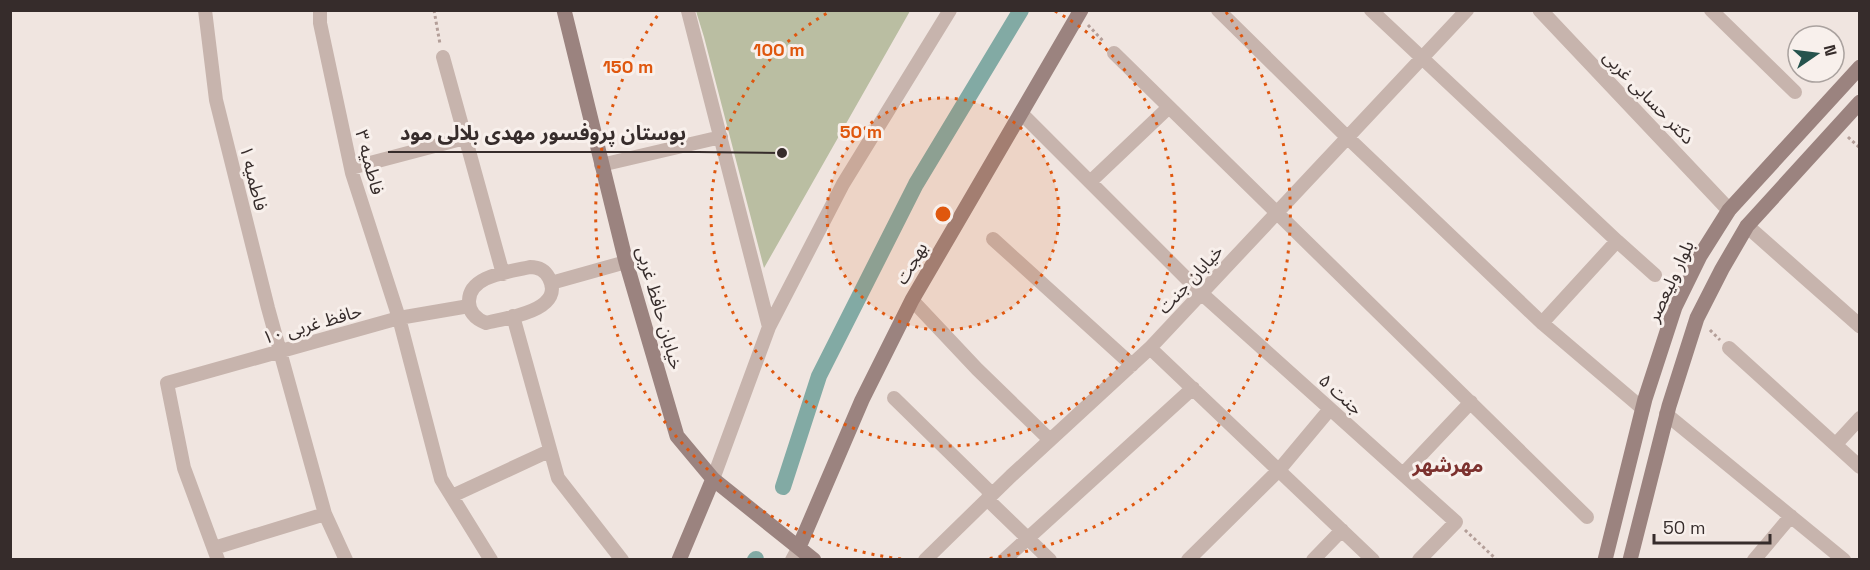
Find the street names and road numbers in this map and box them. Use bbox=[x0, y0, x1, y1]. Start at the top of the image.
street label: دکتر حسابی غربی bbox=[1598, 45, 1700, 149]
street label: فاطمیه ۳ bbox=[350, 127, 390, 197]
street label: فاطمیه ۱ bbox=[235, 143, 273, 213]
street label: بلوار ولیعصر bbox=[1641, 237, 1699, 326]
street label: بهجت bbox=[890, 238, 932, 288]
street label: خیابان جنت bbox=[1152, 240, 1228, 318]
street label: خیابان حافظ غربی bbox=[631, 244, 689, 372]
street label: حافظ غربی ۱۰ bbox=[260, 299, 364, 349]
street label: جنت ۵ bbox=[1314, 368, 1368, 420]

